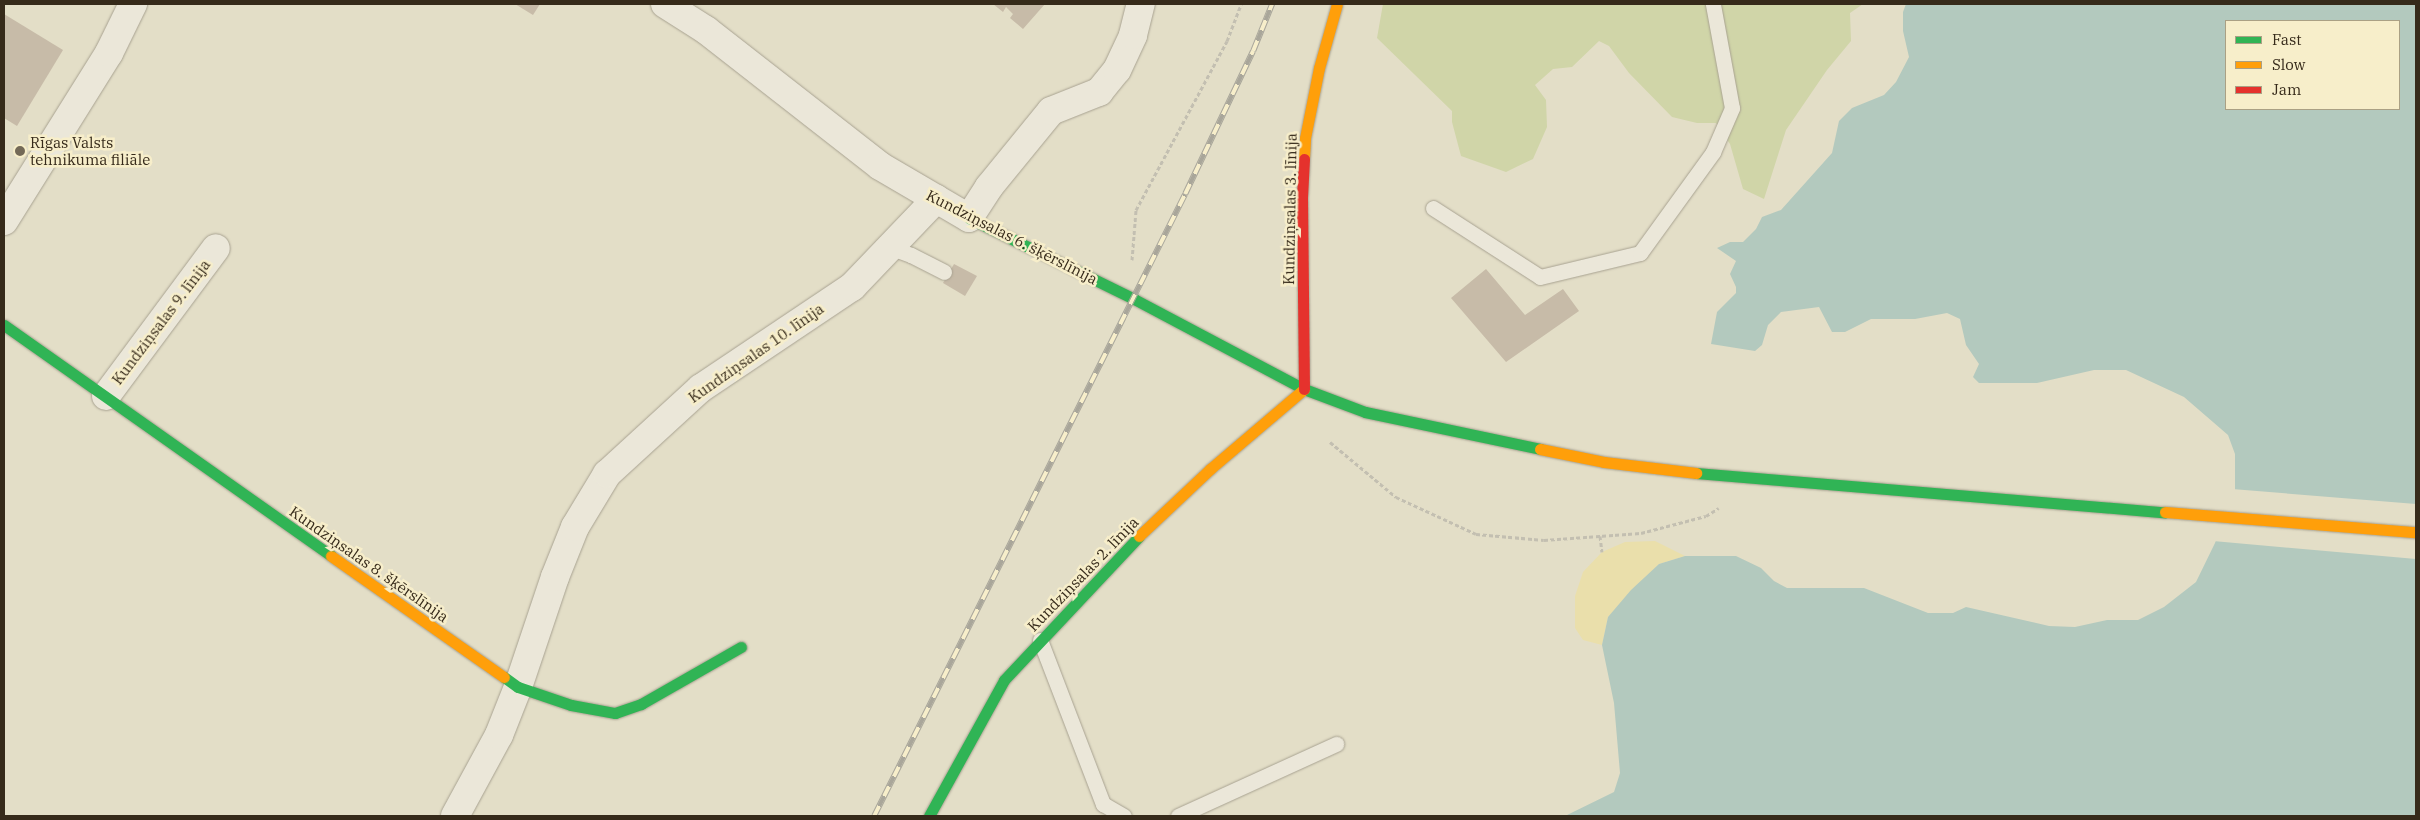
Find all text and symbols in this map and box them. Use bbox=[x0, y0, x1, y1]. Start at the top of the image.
legend bbox=[2225, 20, 2400, 110]
text: Fast bbox=[2272, 30, 2302, 49]
text: Slow bbox=[2272, 55, 2305, 74]
text: Jam bbox=[2272, 80, 2301, 99]
place label: Rīgas Valsts tehnikuma filiāle bbox=[30, 133, 150, 168]
street label: Kundziņsalas 3. līnija bbox=[1280, 133, 1300, 285]
marker: Rīgas Valsts tehnikuma filiāle bbox=[14, 145, 26, 157]
street label: Kundziņsalas 6. šķērslīnija bbox=[923, 186, 1101, 288]
street label: Kundziņsalas 9. līnija bbox=[108, 256, 214, 388]
street label: Kundziņsalas 10. līnija bbox=[685, 299, 827, 407]
street label: Kundziņsalas 8. šķērslīnija bbox=[286, 502, 452, 626]
street label: Kundziņsalas 2. līnija bbox=[1024, 513, 1142, 635]

